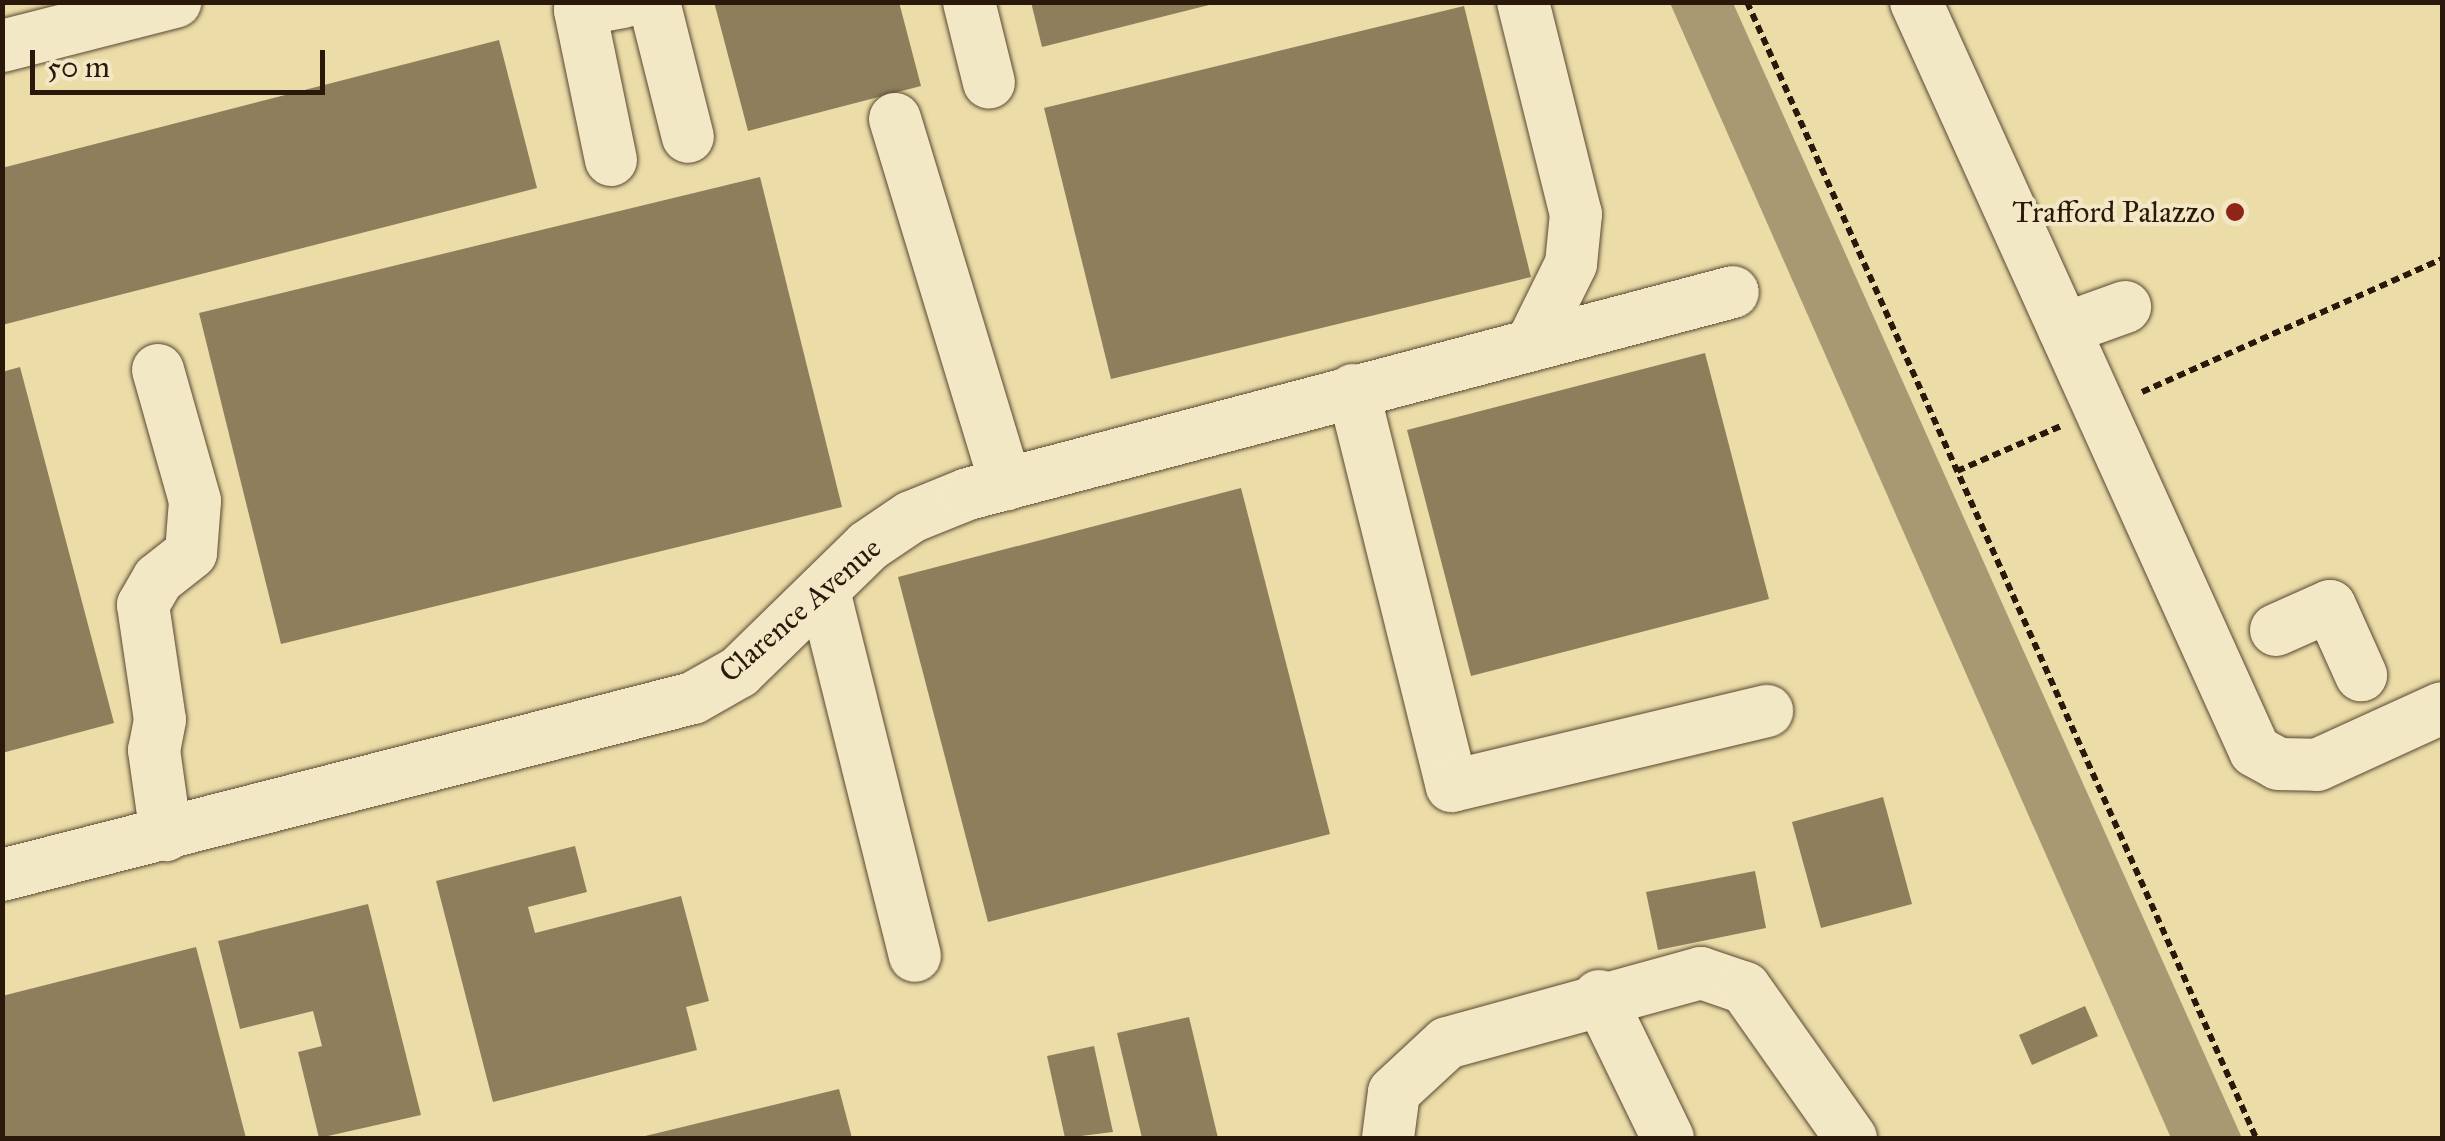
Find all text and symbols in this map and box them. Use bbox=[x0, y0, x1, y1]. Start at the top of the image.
scale bar bbox=[35, 30, 330, 92]
text: 50 m bbox=[47, 49, 110, 85]
place label: Trafford Palazzo bbox=[2012, 194, 2215, 230]
marker: Trafford Palazzo bbox=[2224, 201, 2246, 223]
street label: Clarence Avenue bbox=[712, 530, 888, 690]

